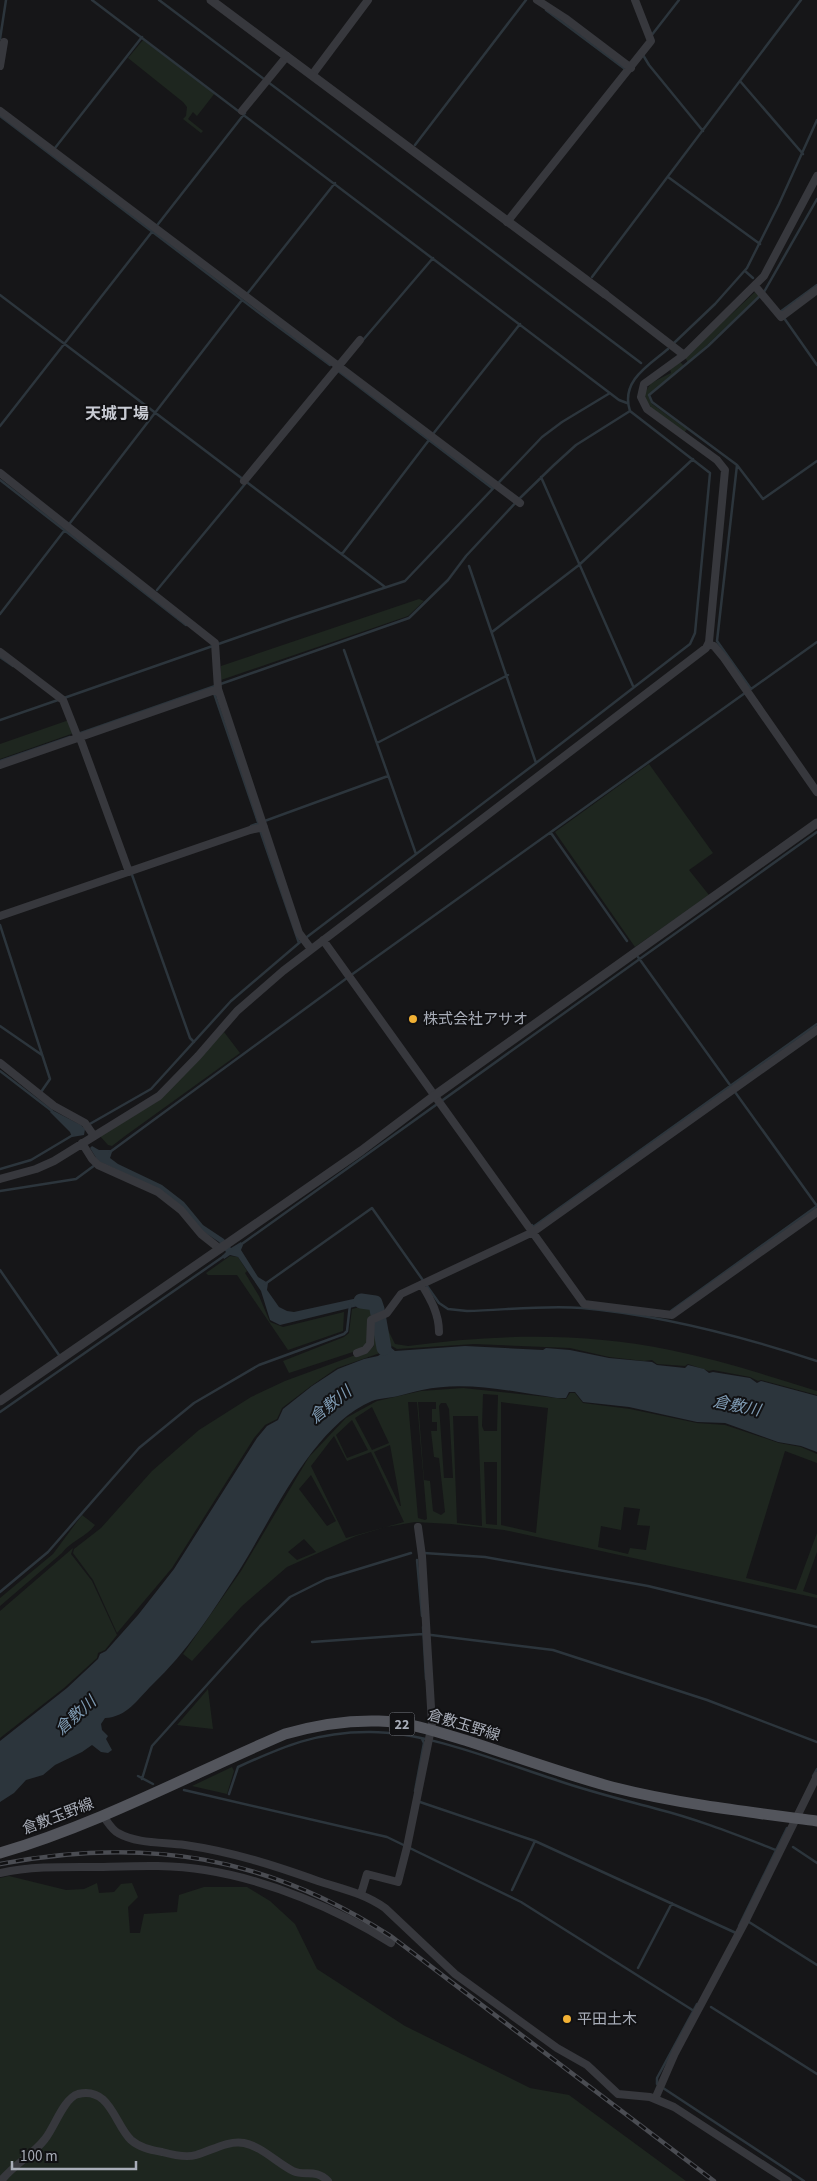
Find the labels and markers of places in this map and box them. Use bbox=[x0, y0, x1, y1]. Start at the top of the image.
place label: 株式会社アサオ bbox=[423, 1009, 528, 1030]
marker: 株式会社アサオ bbox=[407, 1013, 419, 1025]
place label: 平田土木 bbox=[577, 2009, 637, 2030]
marker: 平田土木 bbox=[561, 2013, 573, 2025]

